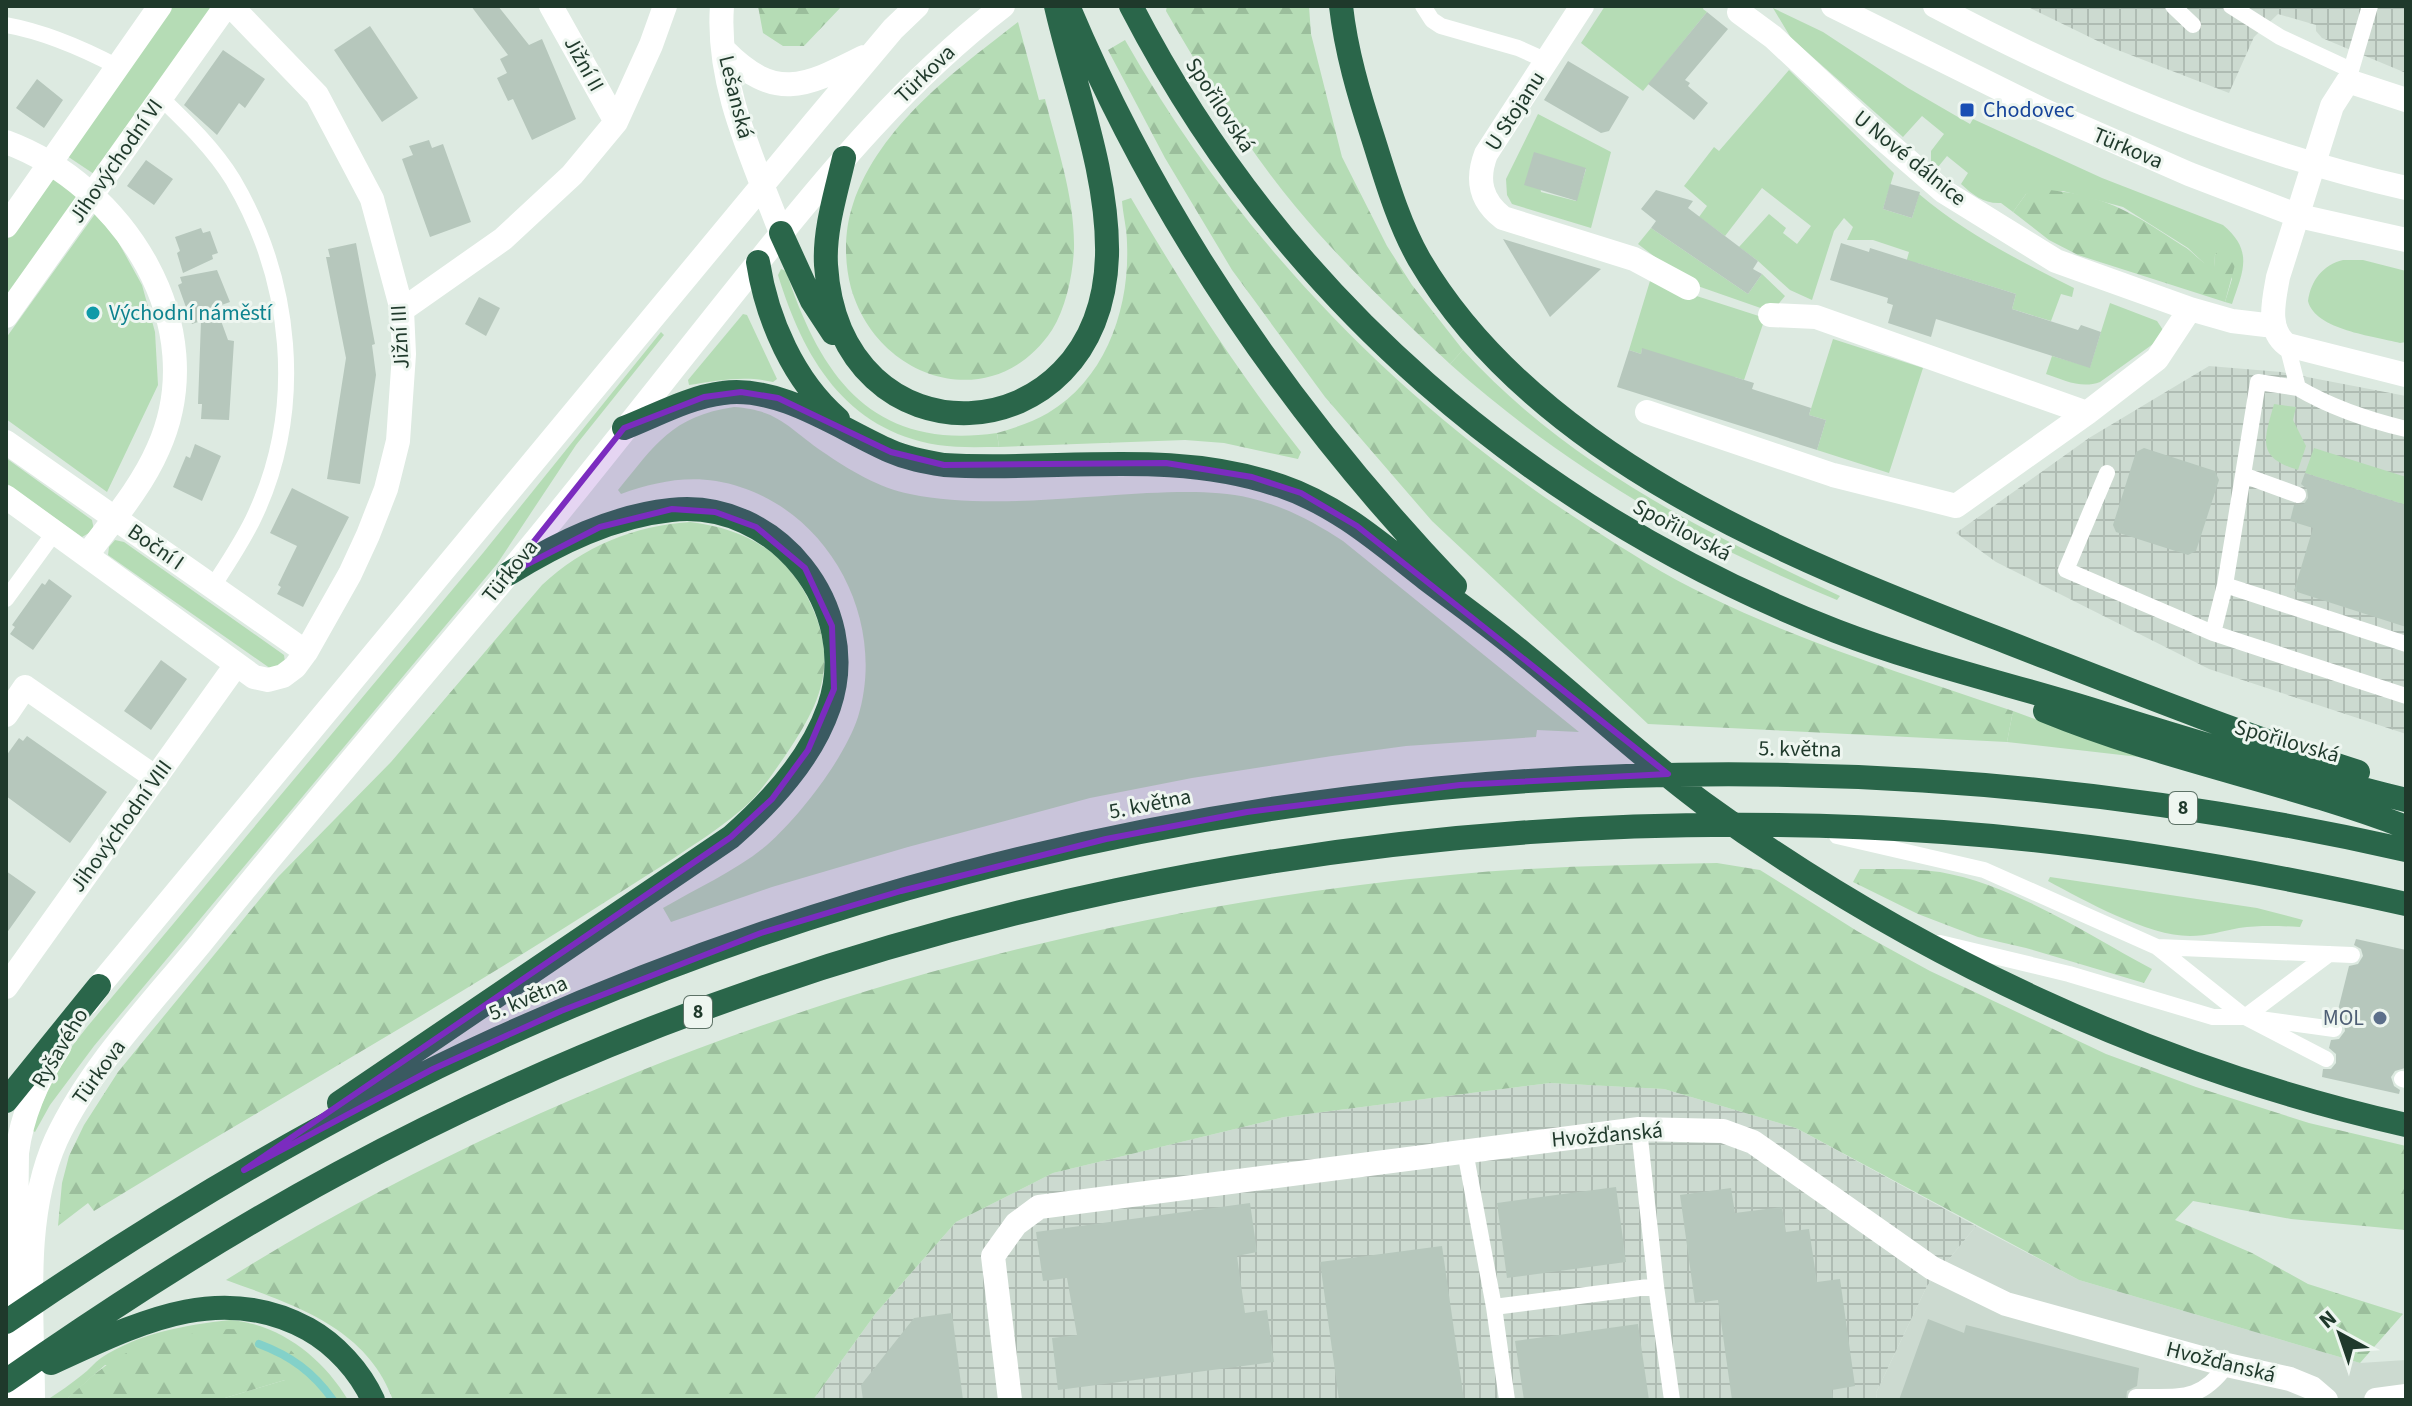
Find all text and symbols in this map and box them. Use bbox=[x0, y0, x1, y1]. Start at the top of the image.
street label: Jižní II bbox=[556, 31, 612, 97]
street label: Türkova bbox=[887, 37, 963, 111]
street label: Spořilovská bbox=[1177, 51, 1263, 159]
street label: Lešanská bbox=[710, 52, 762, 142]
street label: U Stojanu bbox=[1477, 65, 1553, 157]
street label: Jihovýchodní VI bbox=[61, 92, 171, 230]
place label: Chodovec bbox=[1983, 94, 2075, 126]
marker: Chodovec bbox=[1958, 101, 1976, 119]
street label: U Nové dálnice bbox=[1847, 102, 1973, 214]
street label: Türkova bbox=[2088, 119, 2168, 177]
place label: Východní náměstí bbox=[109, 297, 273, 329]
marker: Východní náměstí bbox=[84, 304, 102, 322]
street label: Jižní III bbox=[382, 304, 418, 370]
street label: Spořilovská bbox=[1627, 491, 1737, 569]
street label: Boční I bbox=[121, 516, 191, 578]
street label: Türkova bbox=[474, 532, 546, 610]
street label: Spořilovská bbox=[2231, 711, 2343, 771]
street label: 5. května bbox=[1758, 732, 1842, 766]
street label: Jihovýchodní VIII bbox=[62, 753, 180, 899]
street label: 5. května bbox=[1106, 780, 1194, 828]
road number: 8 bbox=[2169, 792, 2197, 824]
street label: 5. května bbox=[483, 967, 573, 1029]
road number: 8 bbox=[684, 996, 712, 1028]
street label: Ryšavého bbox=[24, 1002, 96, 1094]
place label: MOL bbox=[2323, 1002, 2364, 1034]
marker: MOL bbox=[2371, 1009, 2389, 1027]
street label: Türkova bbox=[64, 1033, 134, 1111]
street label: Hvožďanská bbox=[1550, 1114, 1664, 1156]
north arrow bbox=[2300, 1294, 2380, 1374]
text: N bbox=[2312, 1302, 2344, 1336]
street label: Hvožďanská bbox=[2163, 1333, 2279, 1391]

